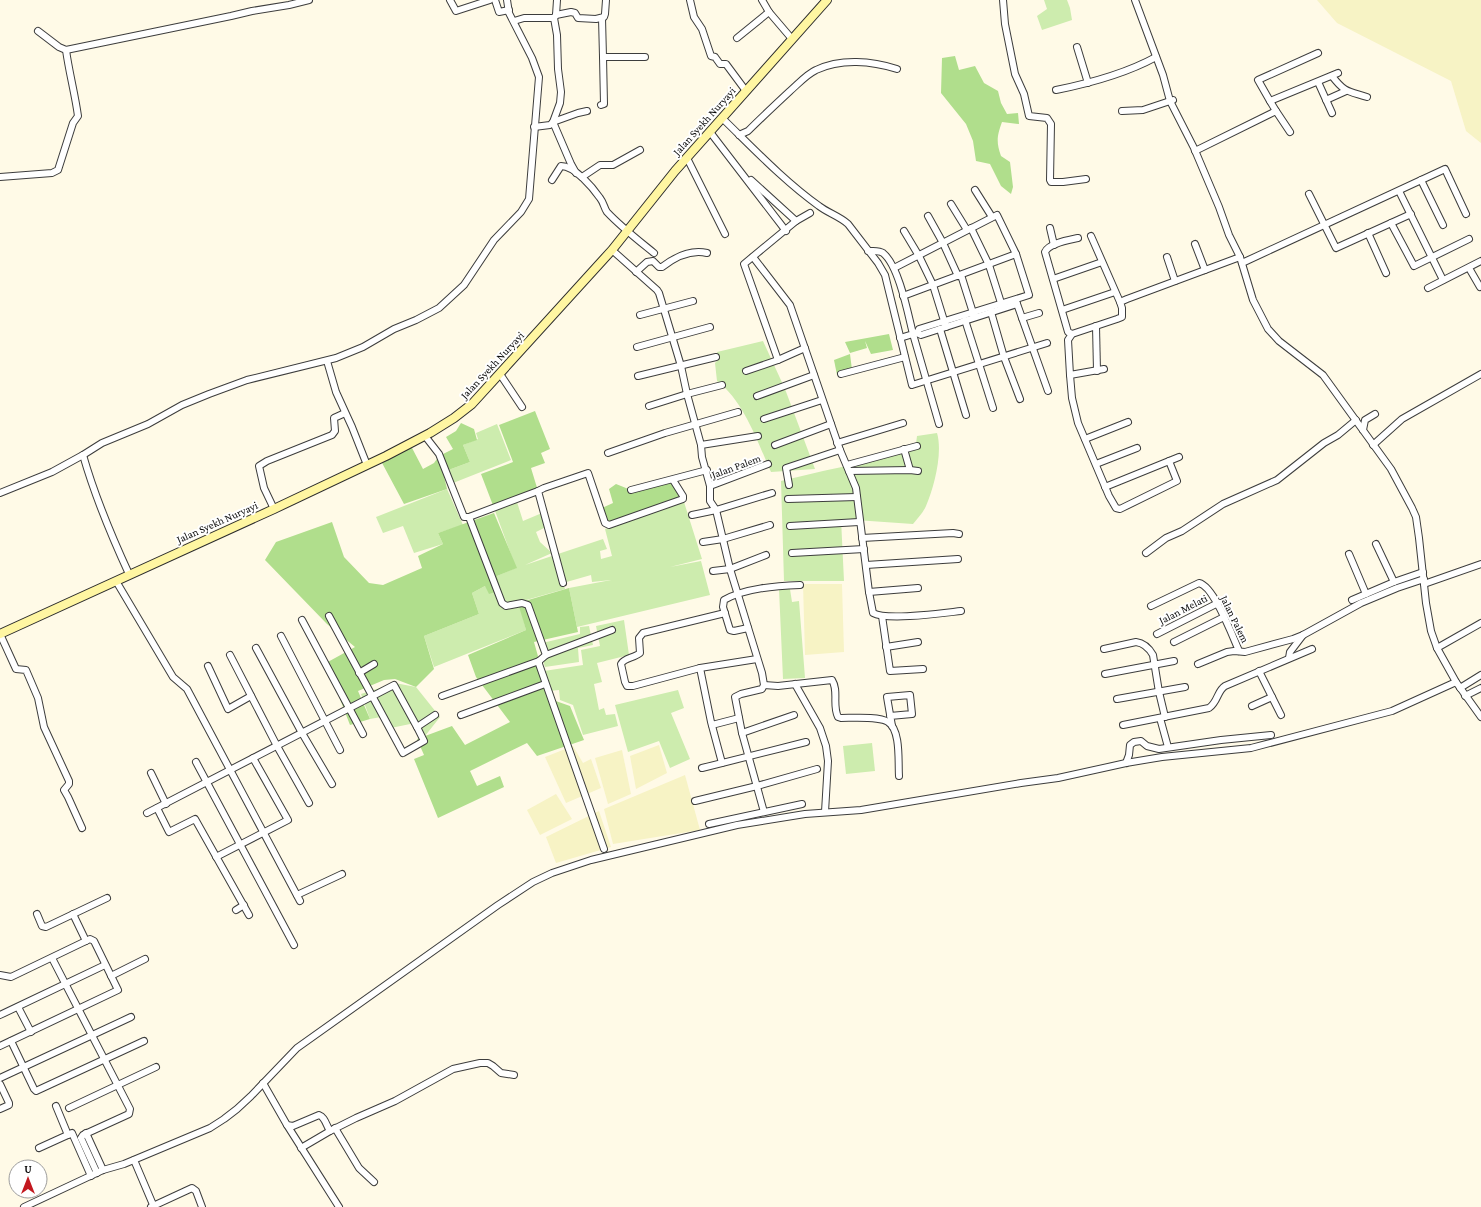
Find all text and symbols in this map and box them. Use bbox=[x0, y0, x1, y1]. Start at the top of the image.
street label: Jalan Syekh Nuryayi bbox=[670, 84, 738, 159]
street label: Jalan Syekh Nuryayi bbox=[457, 329, 527, 402]
street label: Jalan Palem bbox=[709, 452, 763, 482]
street label: Jalan Syekh Nuryayi bbox=[174, 499, 260, 547]
street label: Jalan Melati bbox=[1156, 592, 1210, 628]
street label: Jalan Palem bbox=[1217, 592, 1252, 645]
north arrow bbox=[8, 1159, 48, 1199]
text: U bbox=[24, 1163, 32, 1175]

